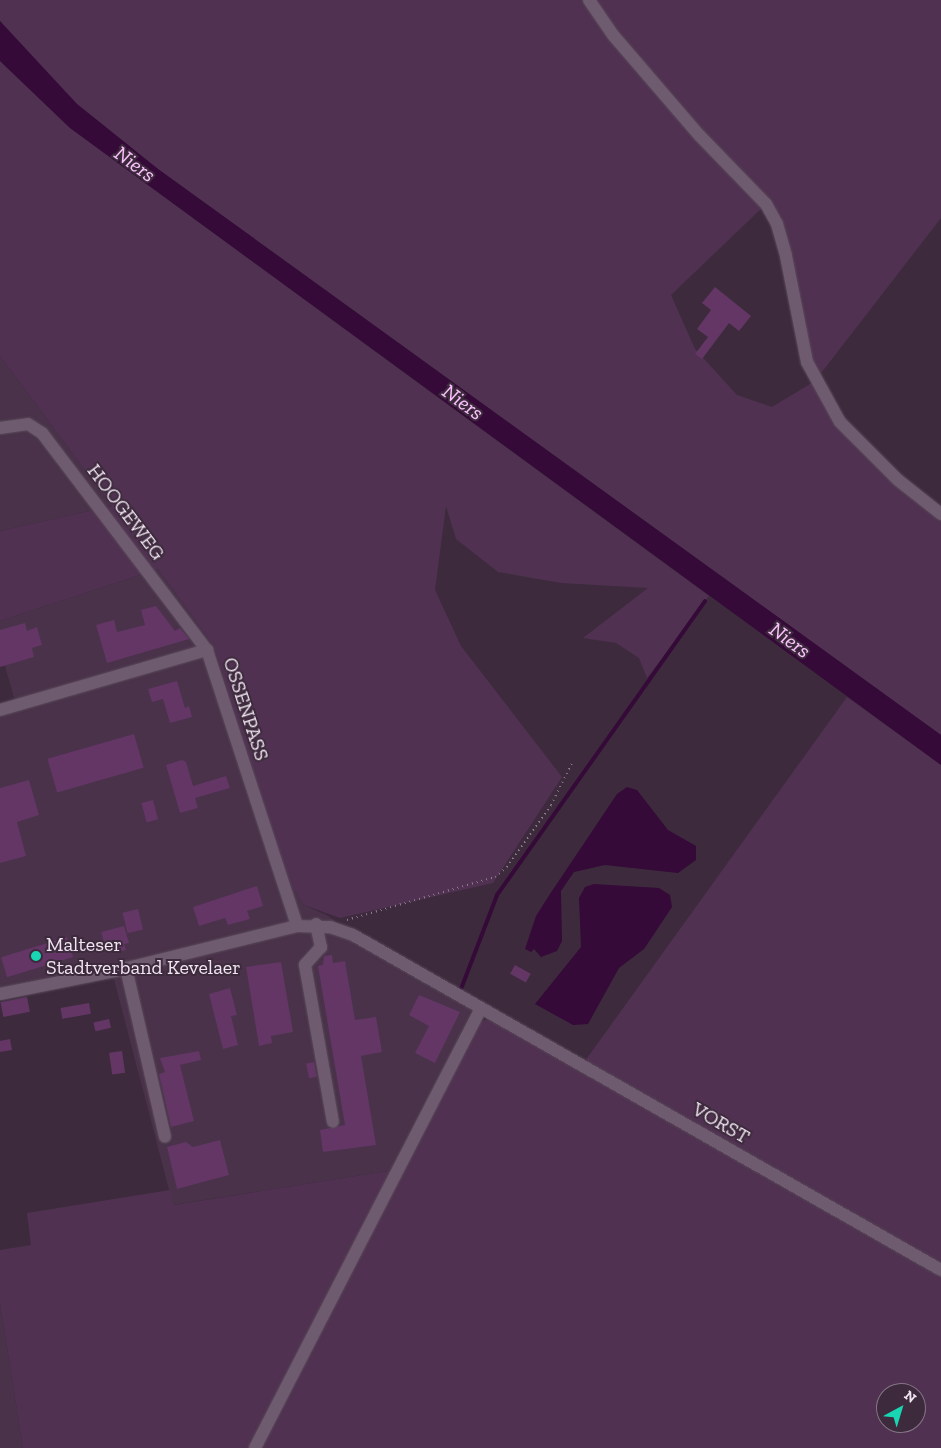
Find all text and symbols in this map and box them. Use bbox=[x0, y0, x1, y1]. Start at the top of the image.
water label: Niers bbox=[109, 141, 161, 187]
water label: Niers bbox=[437, 379, 489, 425]
street label: HOOGEWEG bbox=[82, 459, 170, 565]
water label: Niers bbox=[764, 617, 816, 663]
street label: OSSENPASS bbox=[218, 654, 274, 764]
place label: Malteser Stadtverband Kevelaer bbox=[46, 932, 241, 979]
marker: Malteser Stadtverband Kevelaer bbox=[30, 950, 42, 962]
street label: VORST bbox=[688, 1097, 754, 1149]
north arrow bbox=[876, 1383, 926, 1433]
text: N bbox=[901, 1387, 920, 1407]

